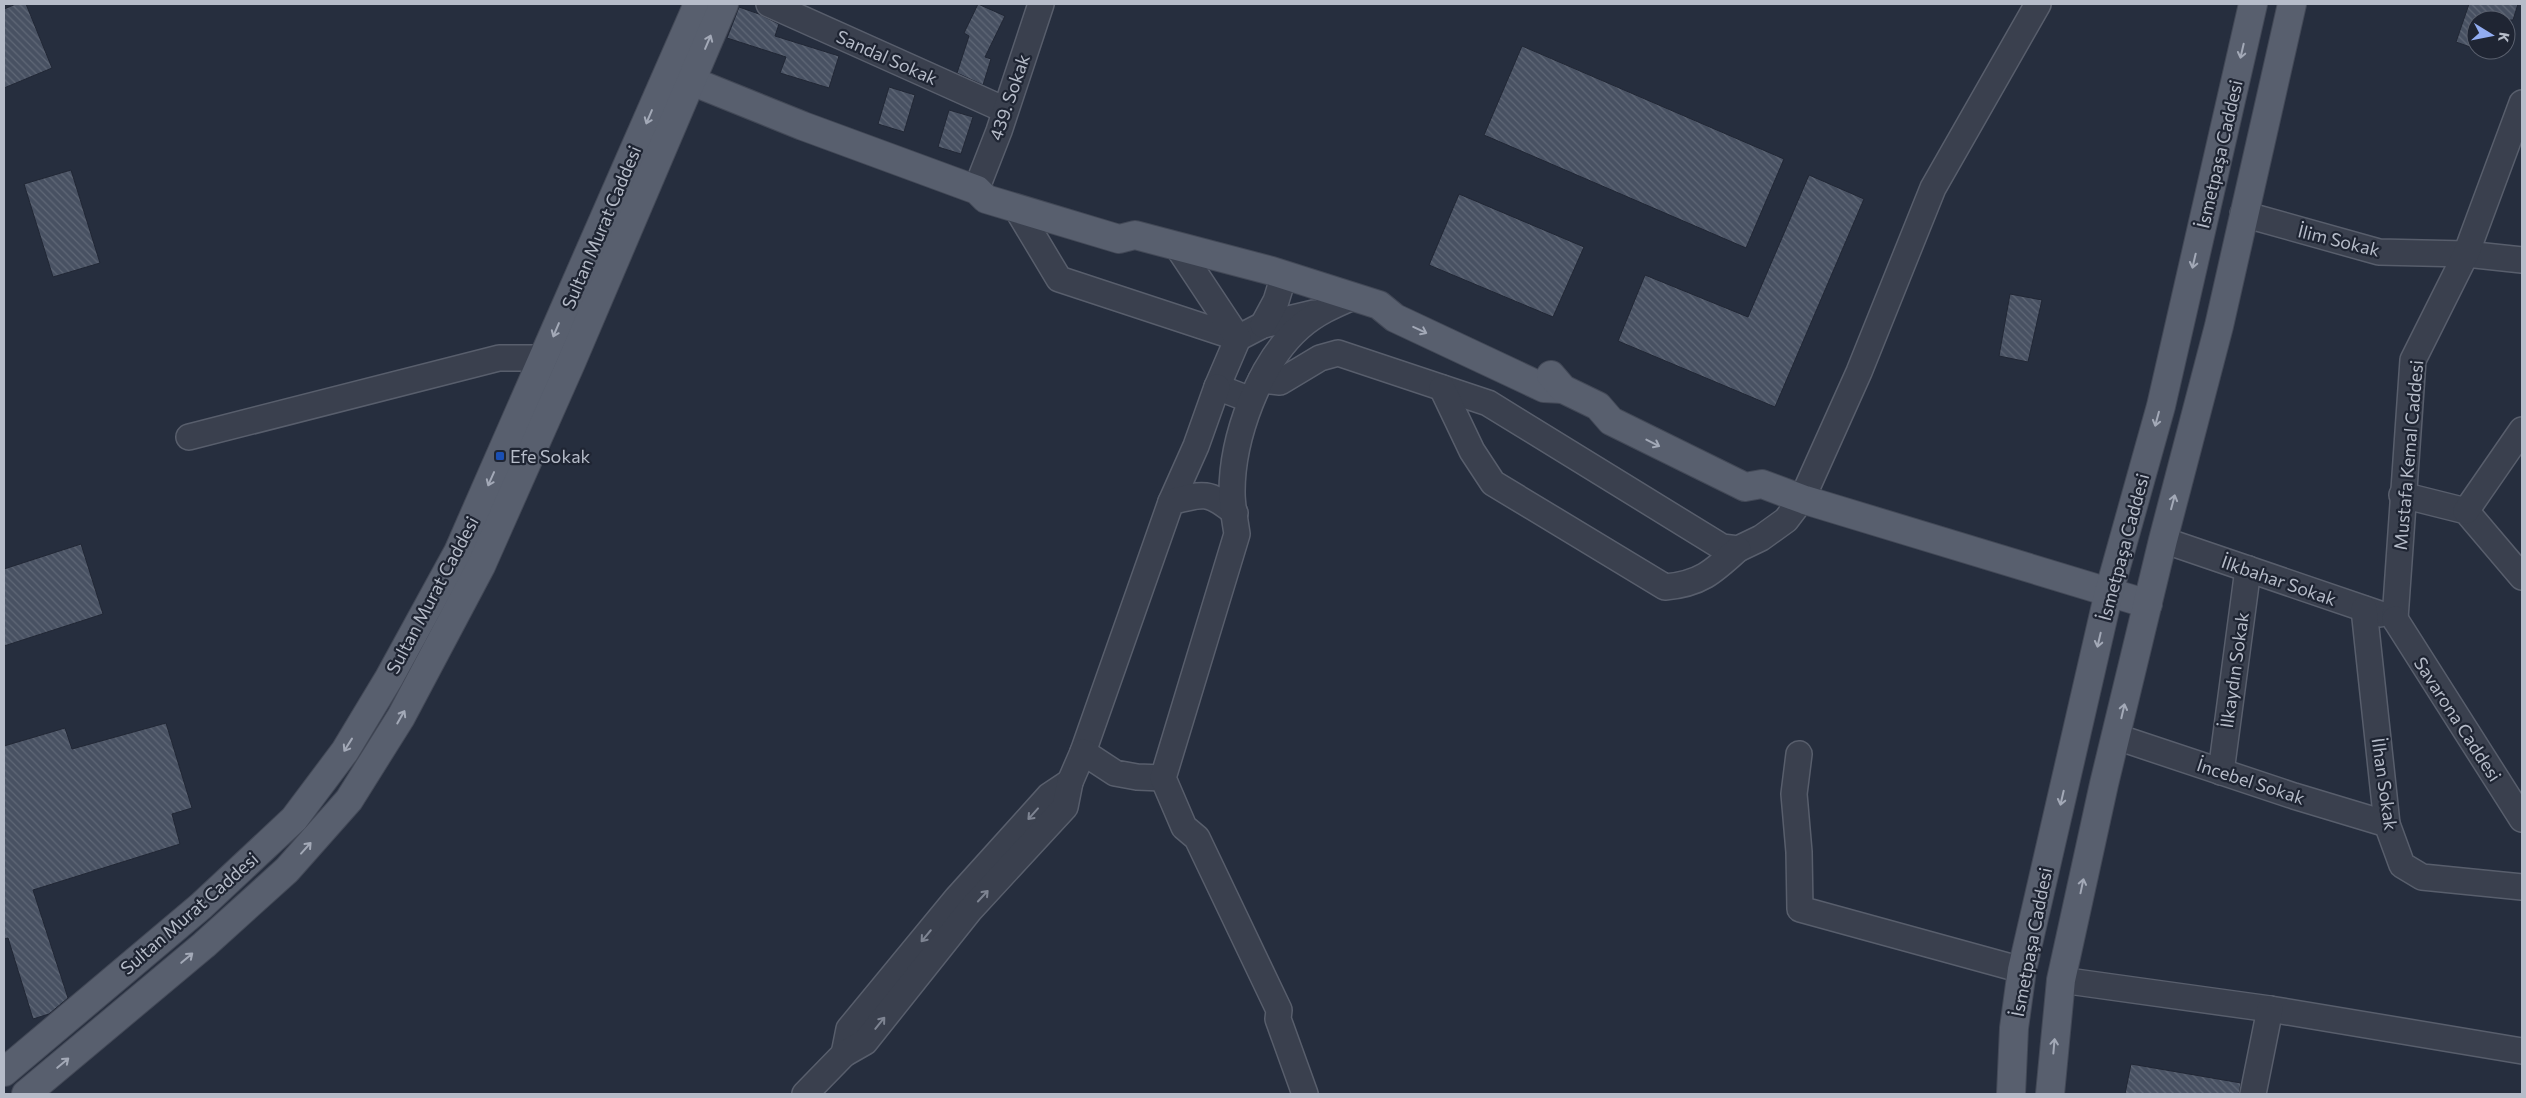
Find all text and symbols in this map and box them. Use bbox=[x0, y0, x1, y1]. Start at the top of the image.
north arrow bbox=[2466, 10, 2516, 60]
street label: Sandal Sokak bbox=[833, 25, 941, 89]
text: K bbox=[2495, 31, 2514, 44]
one-way arrow bbox=[703, 35, 713, 50]
one-way arrow bbox=[2237, 43, 2246, 59]
street label: 439. Sokak bbox=[984, 51, 1034, 143]
street label: İsmetpaşa Caddesi bbox=[2191, 78, 2247, 230]
one-way arrow bbox=[643, 109, 653, 124]
street label: Sultan Murat Caddesi bbox=[557, 142, 645, 312]
street label: İlim Sokak bbox=[2296, 219, 2382, 261]
one-way arrow bbox=[2189, 252, 2198, 268]
one-way arrow bbox=[551, 322, 561, 337]
one-way arrow bbox=[1412, 326, 1427, 335]
street label: Mustafa Kemal Caddesi bbox=[2389, 359, 2427, 551]
one-way arrow bbox=[2152, 411, 2162, 427]
one-way arrow bbox=[1645, 438, 1660, 448]
place label: Efe Sokak bbox=[510, 445, 591, 467]
marker: Efe Sokak bbox=[494, 450, 506, 462]
one-way arrow bbox=[485, 471, 495, 486]
street label: İsmetpaşa Caddesi bbox=[2093, 471, 2153, 623]
one-way arrow bbox=[2169, 494, 2178, 510]
street label: Sultan Murat Caddesi bbox=[381, 513, 483, 677]
street label: İlkbahar Sokak bbox=[2219, 550, 2340, 610]
street label: İlkaydın Sokak bbox=[2215, 610, 2253, 729]
one-way arrow bbox=[2093, 631, 2103, 647]
street label: Savarona Caddesi bbox=[2410, 653, 2506, 785]
one-way arrow bbox=[2119, 703, 2128, 719]
one-way arrow bbox=[397, 710, 407, 724]
street label: İlhan Sokak bbox=[2368, 736, 2402, 832]
one-way arrow bbox=[343, 738, 353, 752]
street label: İncebel Sokak bbox=[2194, 753, 2308, 809]
one-way arrow bbox=[2057, 789, 2066, 805]
one-way arrow bbox=[1028, 807, 1039, 820]
one-way arrow bbox=[301, 842, 312, 855]
street label: Sultan Murat Caddesi bbox=[116, 847, 262, 979]
street label: İsmetpaşa Caddesi bbox=[2006, 865, 2056, 1019]
one-way arrow bbox=[2078, 878, 2087, 894]
one-way arrow bbox=[977, 890, 989, 903]
one-way arrow bbox=[921, 929, 932, 942]
one-way arrow bbox=[181, 953, 194, 964]
one-way arrow bbox=[875, 1017, 886, 1030]
one-way arrow bbox=[2049, 1038, 2059, 1054]
one-way arrow bbox=[56, 1058, 69, 1069]

